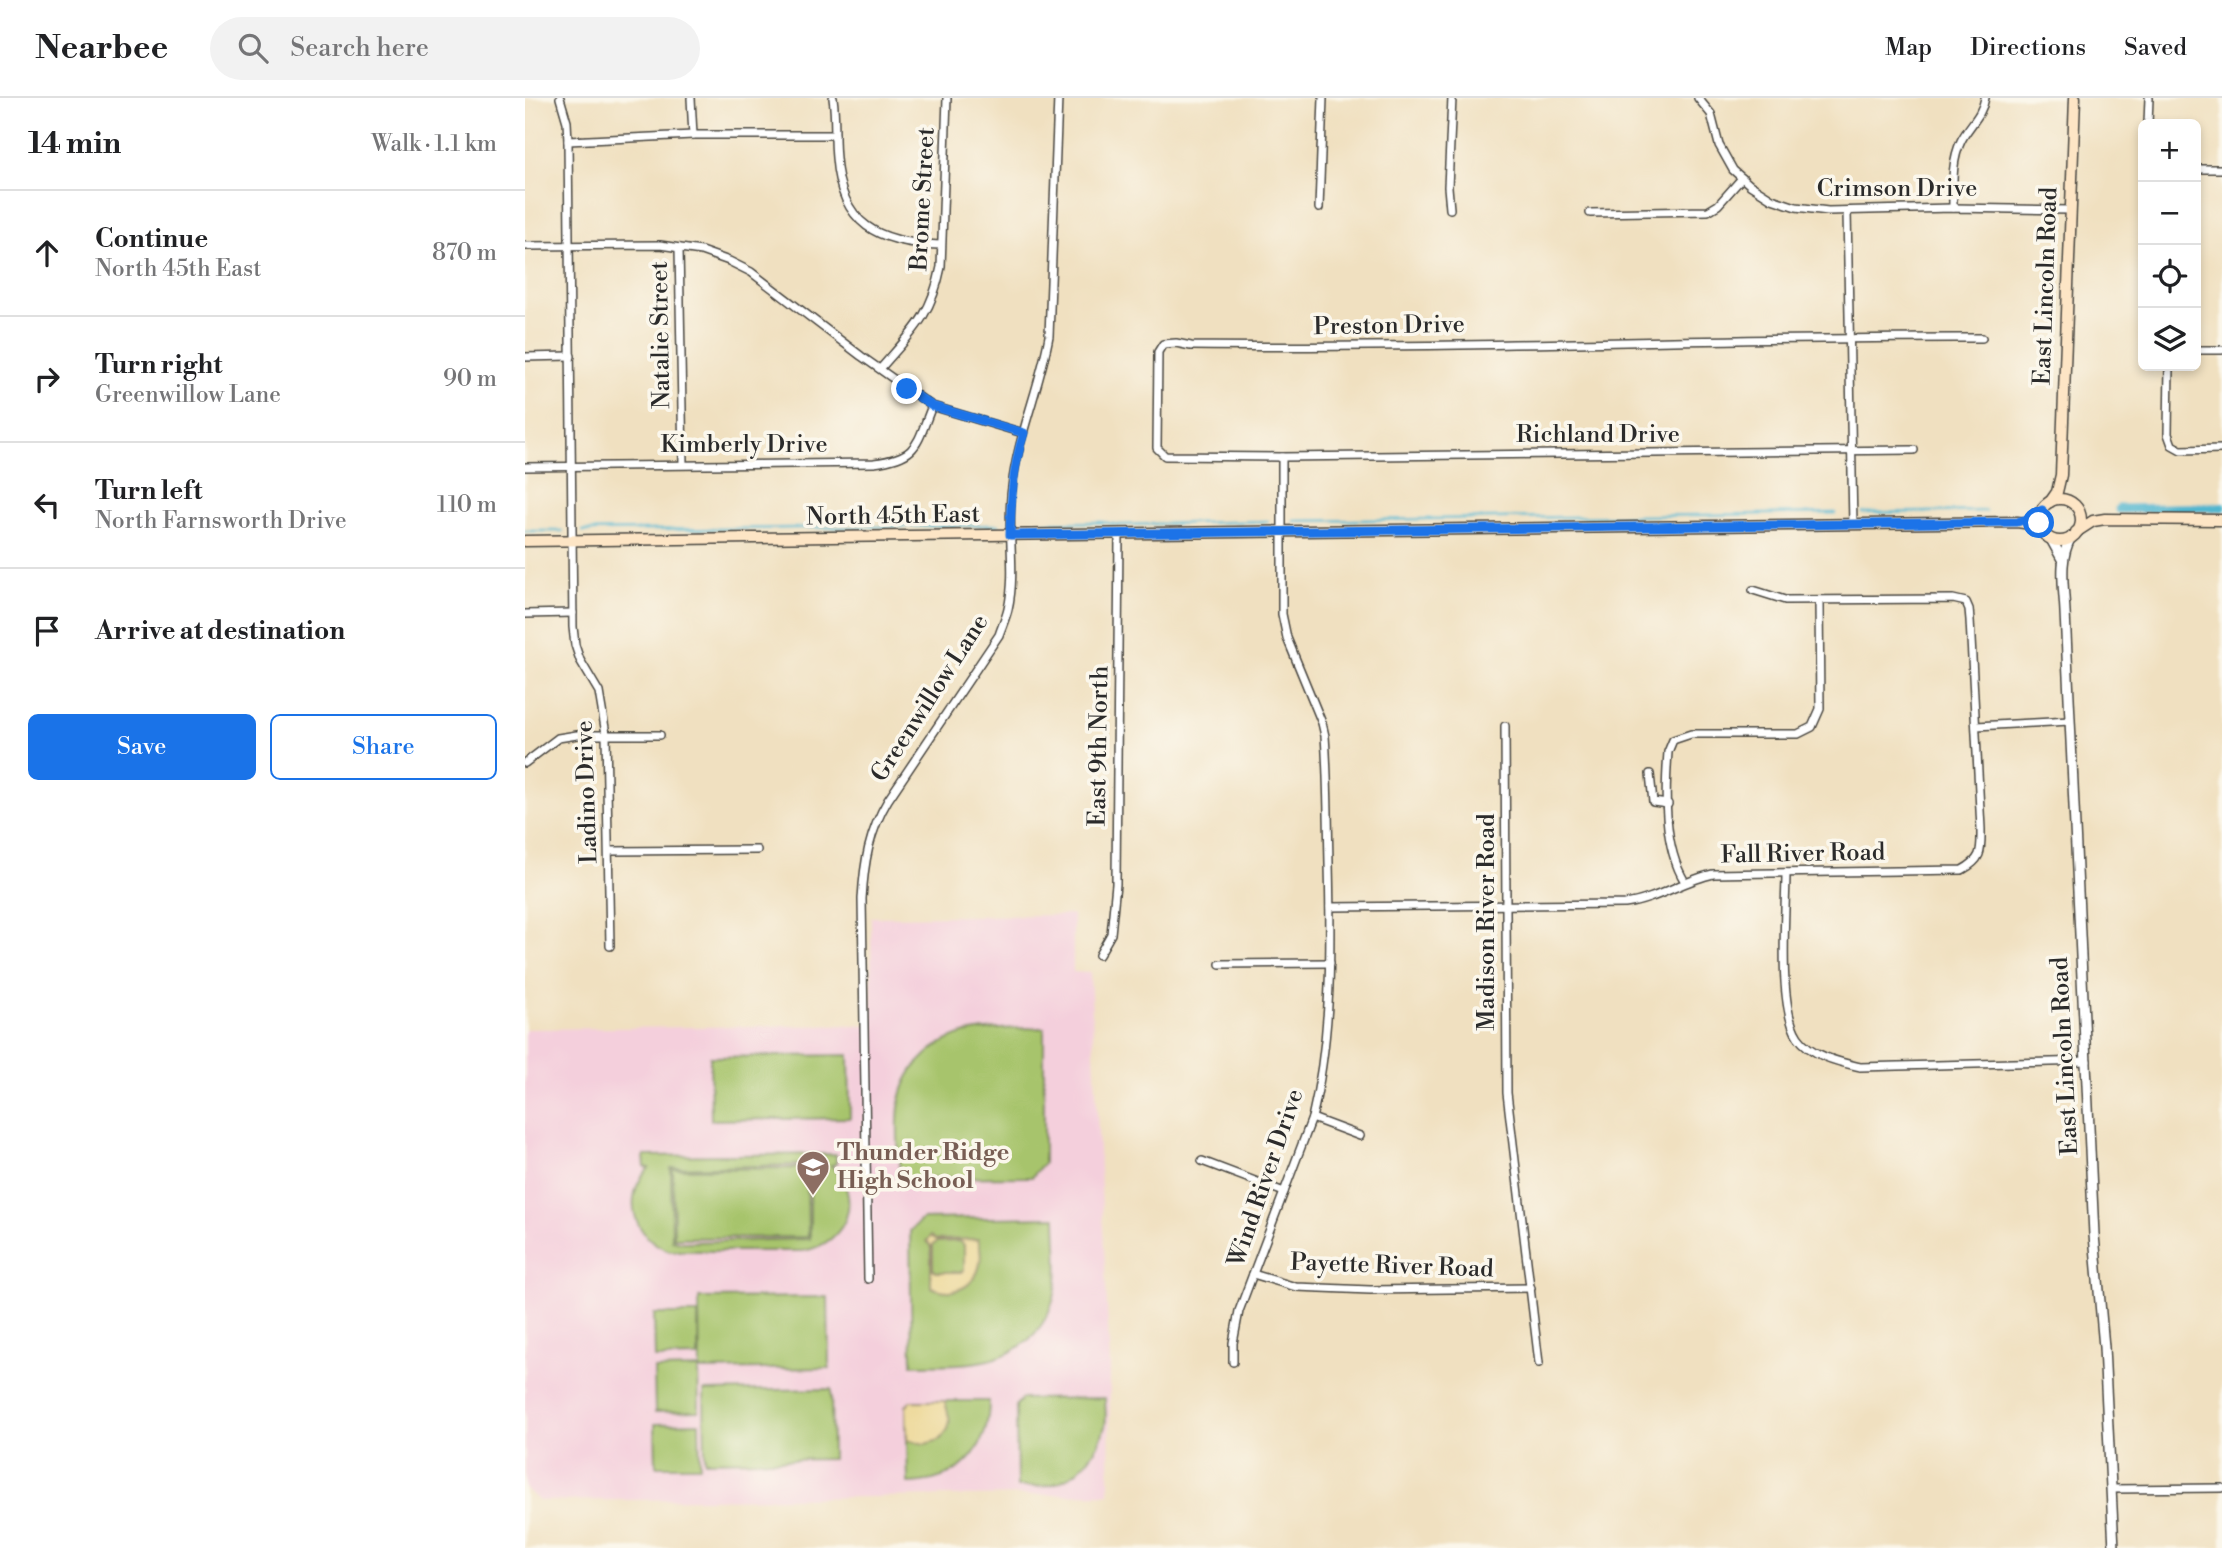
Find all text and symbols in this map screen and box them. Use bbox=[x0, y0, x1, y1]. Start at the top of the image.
search box bbox=[210, 17, 700, 80]
text: Nearbee bbox=[35, 28, 168, 69]
icon: search bbox=[234, 29, 272, 67]
text: Search here bbox=[290, 32, 429, 64]
text: Map bbox=[1885, 33, 1932, 63]
text: Directions bbox=[1970, 33, 2086, 63]
text: Saved bbox=[2124, 33, 2187, 63]
map controls bbox=[2138, 119, 2201, 371]
button: + bbox=[2138, 119, 2201, 182]
text: 14 min bbox=[28, 125, 121, 163]
street label: Brome Street bbox=[904, 126, 942, 273]
text: Walk · 1.1 km bbox=[371, 130, 497, 158]
street label: Crimson Drive bbox=[1817, 174, 1977, 204]
button: − bbox=[2138, 182, 2201, 245]
street label: East Lincoln Road bbox=[2028, 186, 2064, 386]
text: Continue bbox=[95, 223, 208, 255]
icon: ahead bbox=[28, 234, 66, 272]
text: 870 m bbox=[432, 239, 497, 267]
button: locate bbox=[2138, 245, 2201, 308]
text: North 45th East bbox=[95, 255, 261, 283]
street label: Natalie Street bbox=[645, 260, 677, 409]
button: layers bbox=[2138, 308, 2201, 371]
street label: Preston Drive bbox=[1313, 310, 1465, 342]
text: Turn right bbox=[95, 349, 223, 381]
icon: right bbox=[28, 360, 66, 398]
text: 90 m bbox=[443, 365, 497, 393]
route end bbox=[891, 373, 922, 404]
text: Greenwillow Lane bbox=[95, 381, 281, 409]
street label: Richland Drive bbox=[1516, 420, 1680, 450]
street label: Kimberly Drive bbox=[660, 430, 828, 460]
text: Turn left bbox=[95, 475, 203, 507]
icon: left bbox=[28, 486, 66, 524]
text: 110 m bbox=[437, 491, 497, 519]
street label: North 45th East bbox=[806, 499, 981, 533]
text: North Farnsworth Drive bbox=[95, 507, 347, 535]
route start bbox=[2023, 507, 2054, 538]
street label: Greenwillow Lane bbox=[865, 608, 995, 788]
icon: arrive bbox=[28, 612, 66, 650]
text: Arrive at destination bbox=[95, 615, 345, 647]
street label: East 9th North bbox=[1083, 665, 1115, 827]
button: Save bbox=[28, 714, 256, 780]
button: Share bbox=[270, 714, 497, 780]
street label: Ladino Drive bbox=[570, 720, 604, 864]
street label: Madison River Road bbox=[1472, 813, 1502, 1031]
street label: Fall River Road bbox=[1720, 838, 1886, 870]
street label: East Lincoln Road bbox=[2045, 956, 2085, 1156]
street label: Wind River Drive bbox=[1221, 1085, 1311, 1272]
place label: Thunder Ridge High School bbox=[837, 1138, 1009, 1196]
school or university icon: Thunder Ridge High School bbox=[794, 1148, 832, 1197]
street label: Payette River Road bbox=[1290, 1247, 1495, 1285]

